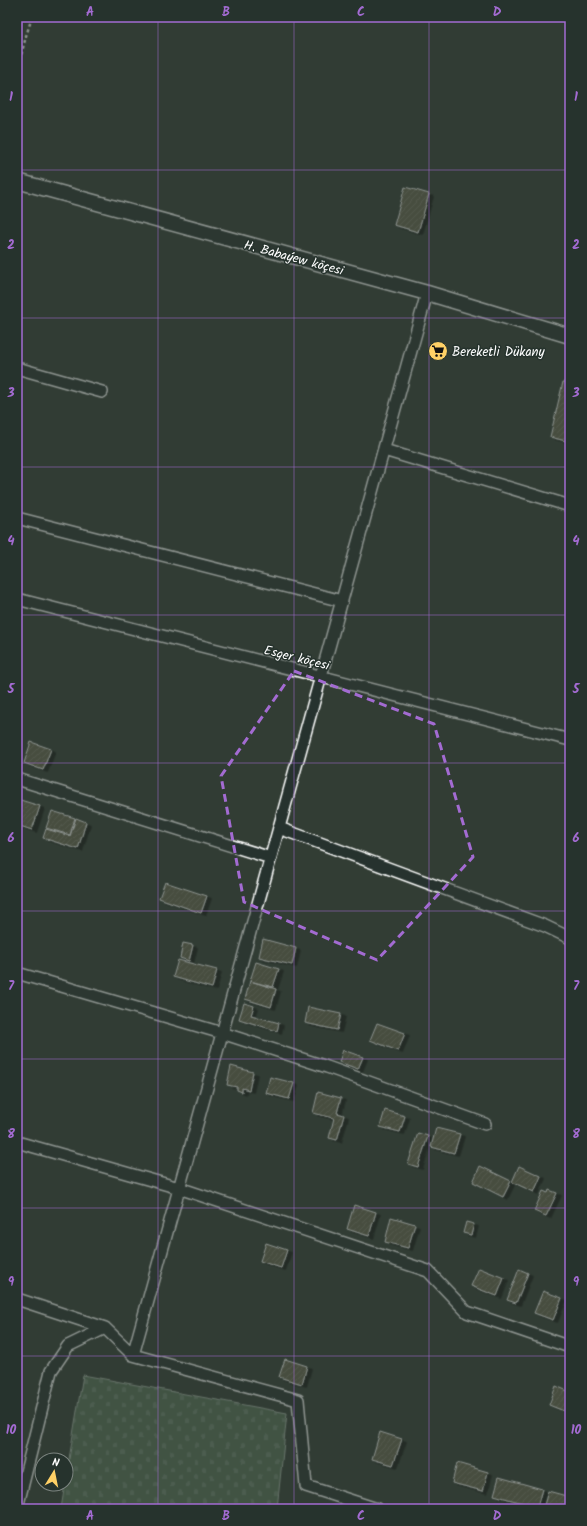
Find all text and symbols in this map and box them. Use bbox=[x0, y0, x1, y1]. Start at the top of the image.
text: A bbox=[86, 2, 94, 23]
text: B bbox=[222, 2, 230, 23]
text: C bbox=[357, 2, 365, 23]
text: D bbox=[493, 2, 502, 23]
text: 1 bbox=[9, 87, 13, 108]
text: 1 bbox=[574, 87, 578, 108]
text: 2 bbox=[7, 235, 15, 256]
street label: H. Babaýew köçesi bbox=[241, 235, 347, 282]
text: 2 bbox=[572, 235, 580, 256]
supermarket icon: Bereketli Dükany bbox=[427, 340, 449, 362]
place label: Bereketli Dükany bbox=[452, 342, 545, 363]
text: 3 bbox=[6, 383, 15, 404]
text: 3 bbox=[571, 383, 580, 404]
text: 4 bbox=[7, 531, 15, 552]
text: 4 bbox=[572, 531, 580, 552]
street label: Esger köçesi bbox=[262, 640, 333, 677]
text: 5 bbox=[7, 679, 16, 700]
text: 5 bbox=[572, 679, 581, 700]
text: 6 bbox=[7, 828, 15, 849]
text: 6 bbox=[572, 828, 580, 849]
text: 7 bbox=[8, 976, 15, 997]
text: 7 bbox=[573, 976, 580, 997]
text: 8 bbox=[7, 1124, 15, 1145]
text: 8 bbox=[572, 1124, 580, 1145]
text: 9 bbox=[8, 1272, 15, 1293]
text: 9 bbox=[573, 1272, 580, 1293]
text: 10 bbox=[6, 1420, 17, 1441]
text: 10 bbox=[571, 1420, 582, 1441]
north arrow bbox=[34, 1452, 74, 1492]
text: N bbox=[51, 1454, 61, 1473]
text: A bbox=[86, 1506, 94, 1526]
text: B bbox=[222, 1506, 230, 1526]
text: C bbox=[357, 1506, 365, 1526]
text: D bbox=[493, 1506, 502, 1526]

